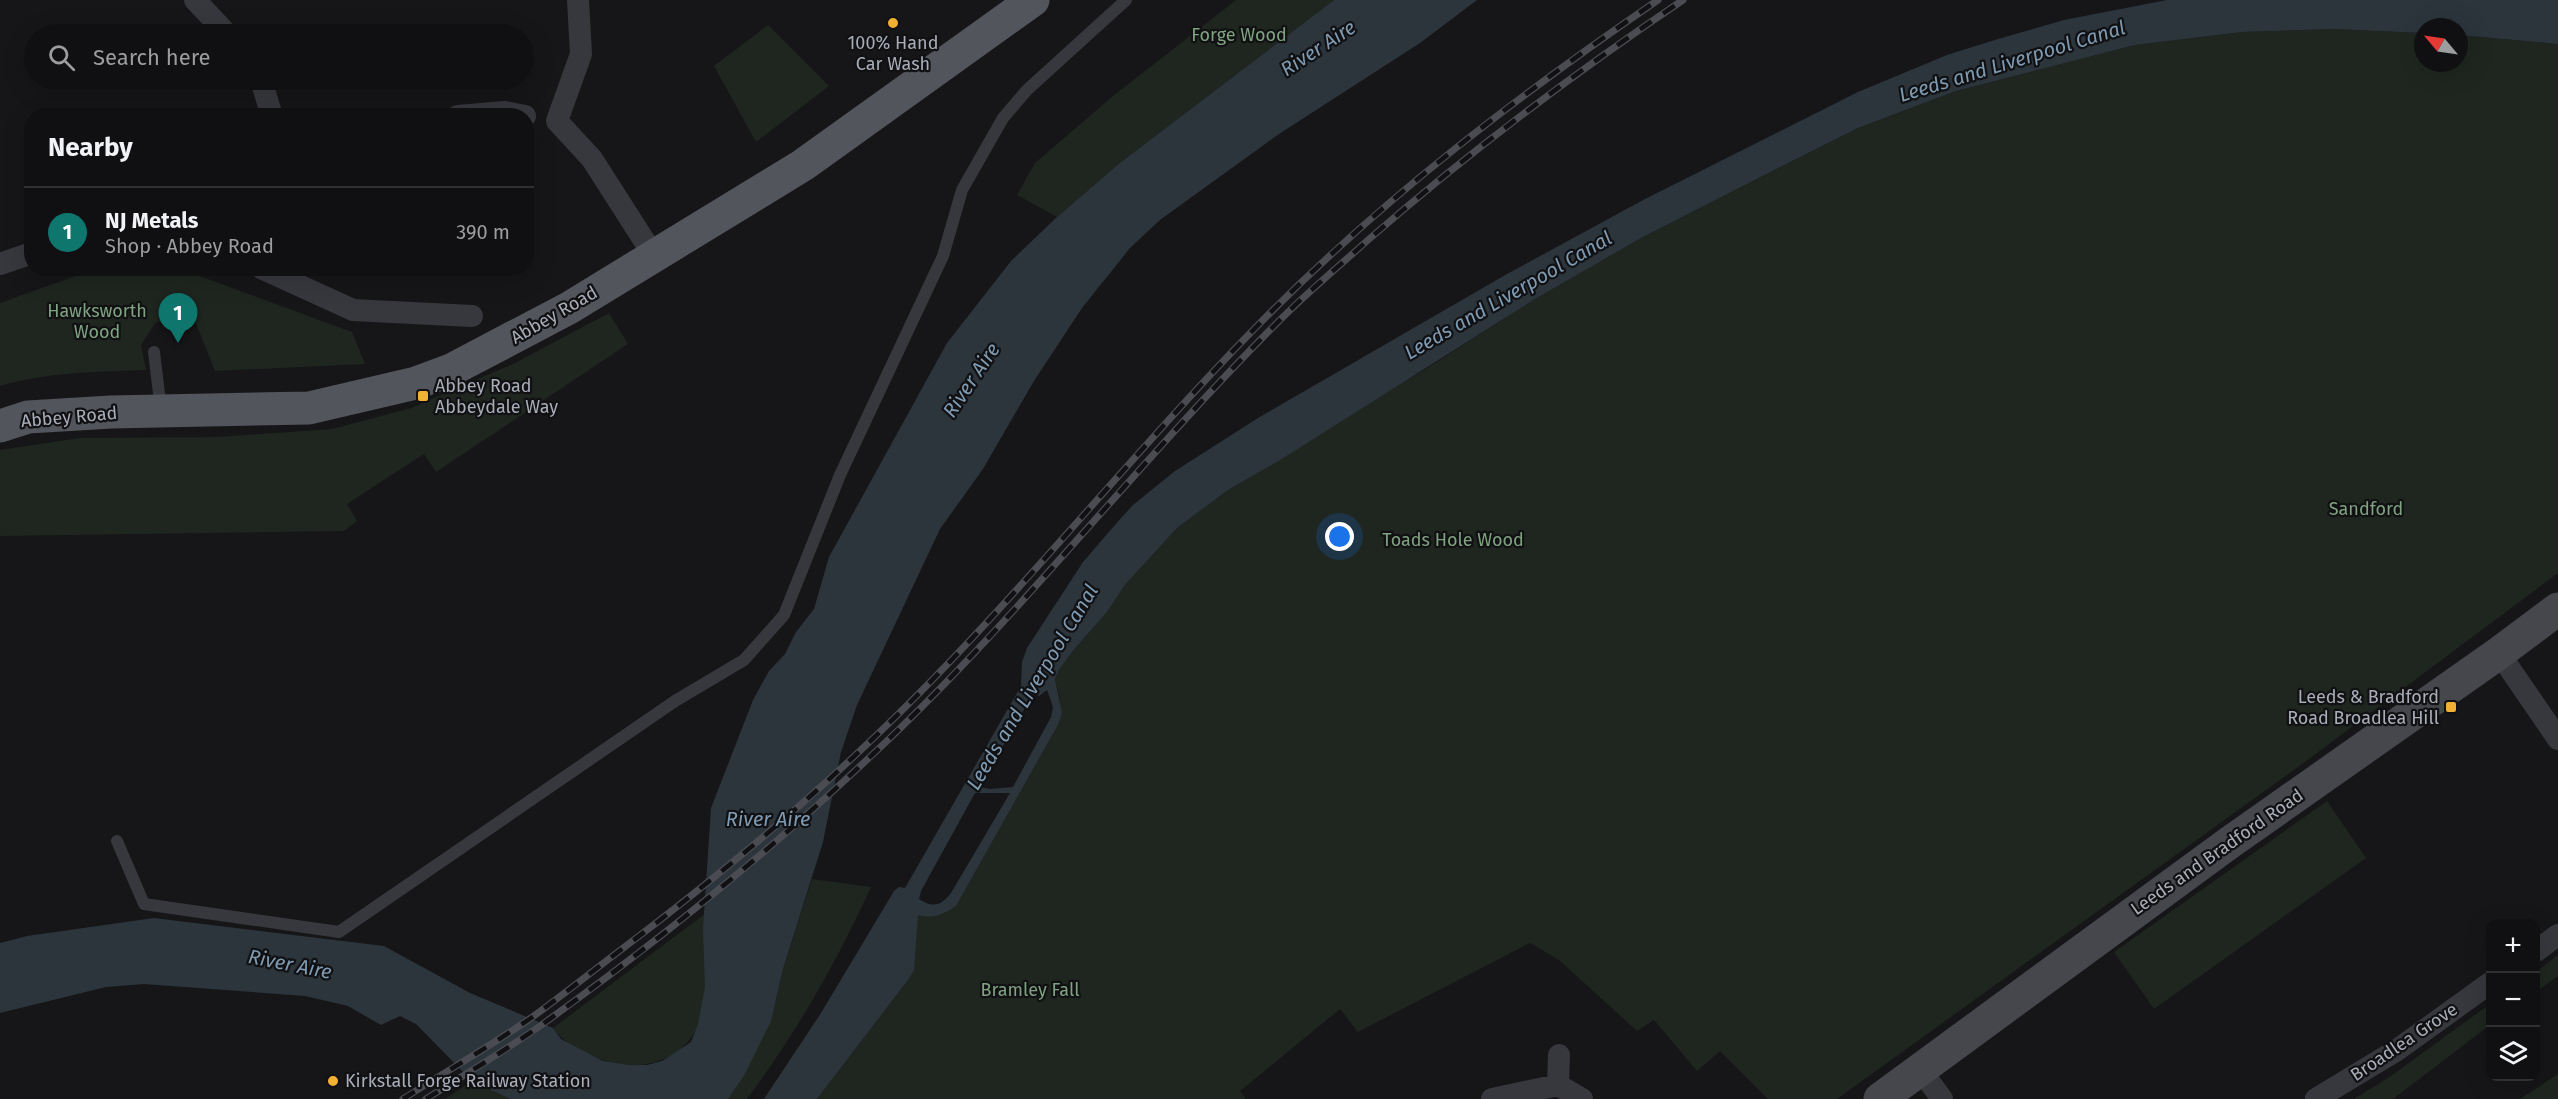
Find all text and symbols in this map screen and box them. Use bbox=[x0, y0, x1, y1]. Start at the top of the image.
water label: River Aire bbox=[1276, 15, 1360, 81]
water label: Leeds and Liverpool Canal bbox=[1896, 15, 2128, 107]
marker: 100% Hand Car Wash bbox=[886, 16, 900, 30]
north arrow bbox=[2414, 18, 2468, 72]
search box bbox=[24, 24, 534, 90]
park label: Forge Wood bbox=[1191, 24, 1287, 46]
place label: 100% Hand Car Wash bbox=[848, 32, 938, 75]
icon: search bbox=[45, 41, 78, 74]
text: Search here bbox=[93, 44, 211, 71]
text: Nearby bbox=[48, 132, 133, 163]
text: NJ Metals bbox=[105, 207, 198, 234]
text: 1 bbox=[63, 220, 72, 244]
text: 390 m bbox=[456, 220, 510, 244]
water label: Leeds and Liverpool Canal bbox=[1400, 226, 1616, 364]
text: Shop · Abbey Road bbox=[105, 234, 274, 258]
street label: Abbey Road bbox=[507, 281, 601, 349]
pin: 1 bbox=[158, 294, 198, 343]
park label: Hawksworth Wood bbox=[47, 300, 147, 343]
water label: River Aire bbox=[937, 338, 1005, 422]
place label: Abbey Road Abbeydale Way bbox=[435, 375, 558, 418]
marker: Abbey Road Abbeydale Way bbox=[416, 389, 430, 403]
street label: Abbey Road bbox=[20, 402, 118, 432]
park label: Sandford bbox=[2329, 498, 2403, 520]
your location bbox=[1325, 522, 1354, 551]
park label: Toads Hole Wood bbox=[1382, 529, 1524, 551]
water label: Leeds and Liverpool Canal bbox=[961, 580, 1103, 794]
place label: Leeds & Bradford Road Broadlea Hill bbox=[2287, 686, 2439, 729]
marker: Leeds & Bradford Road Broadlea Hill bbox=[2444, 700, 2458, 714]
street label: Leeds and Bradford Road bbox=[2126, 784, 2308, 920]
water label: River Aire bbox=[726, 807, 810, 831]
map controls bbox=[2486, 919, 2540, 1081]
button: + bbox=[2486, 919, 2540, 973]
water label: River Aire bbox=[246, 944, 334, 984]
button: − bbox=[2486, 973, 2540, 1027]
park label: Bramley Fall bbox=[981, 979, 1079, 1001]
street label: Broadlea Grove bbox=[2346, 998, 2462, 1086]
button: layers bbox=[2486, 1027, 2540, 1081]
place label: Kirkstall Forge Railway Station bbox=[345, 1070, 591, 1092]
marker: Kirkstall Forge Railway Station bbox=[326, 1074, 340, 1088]

